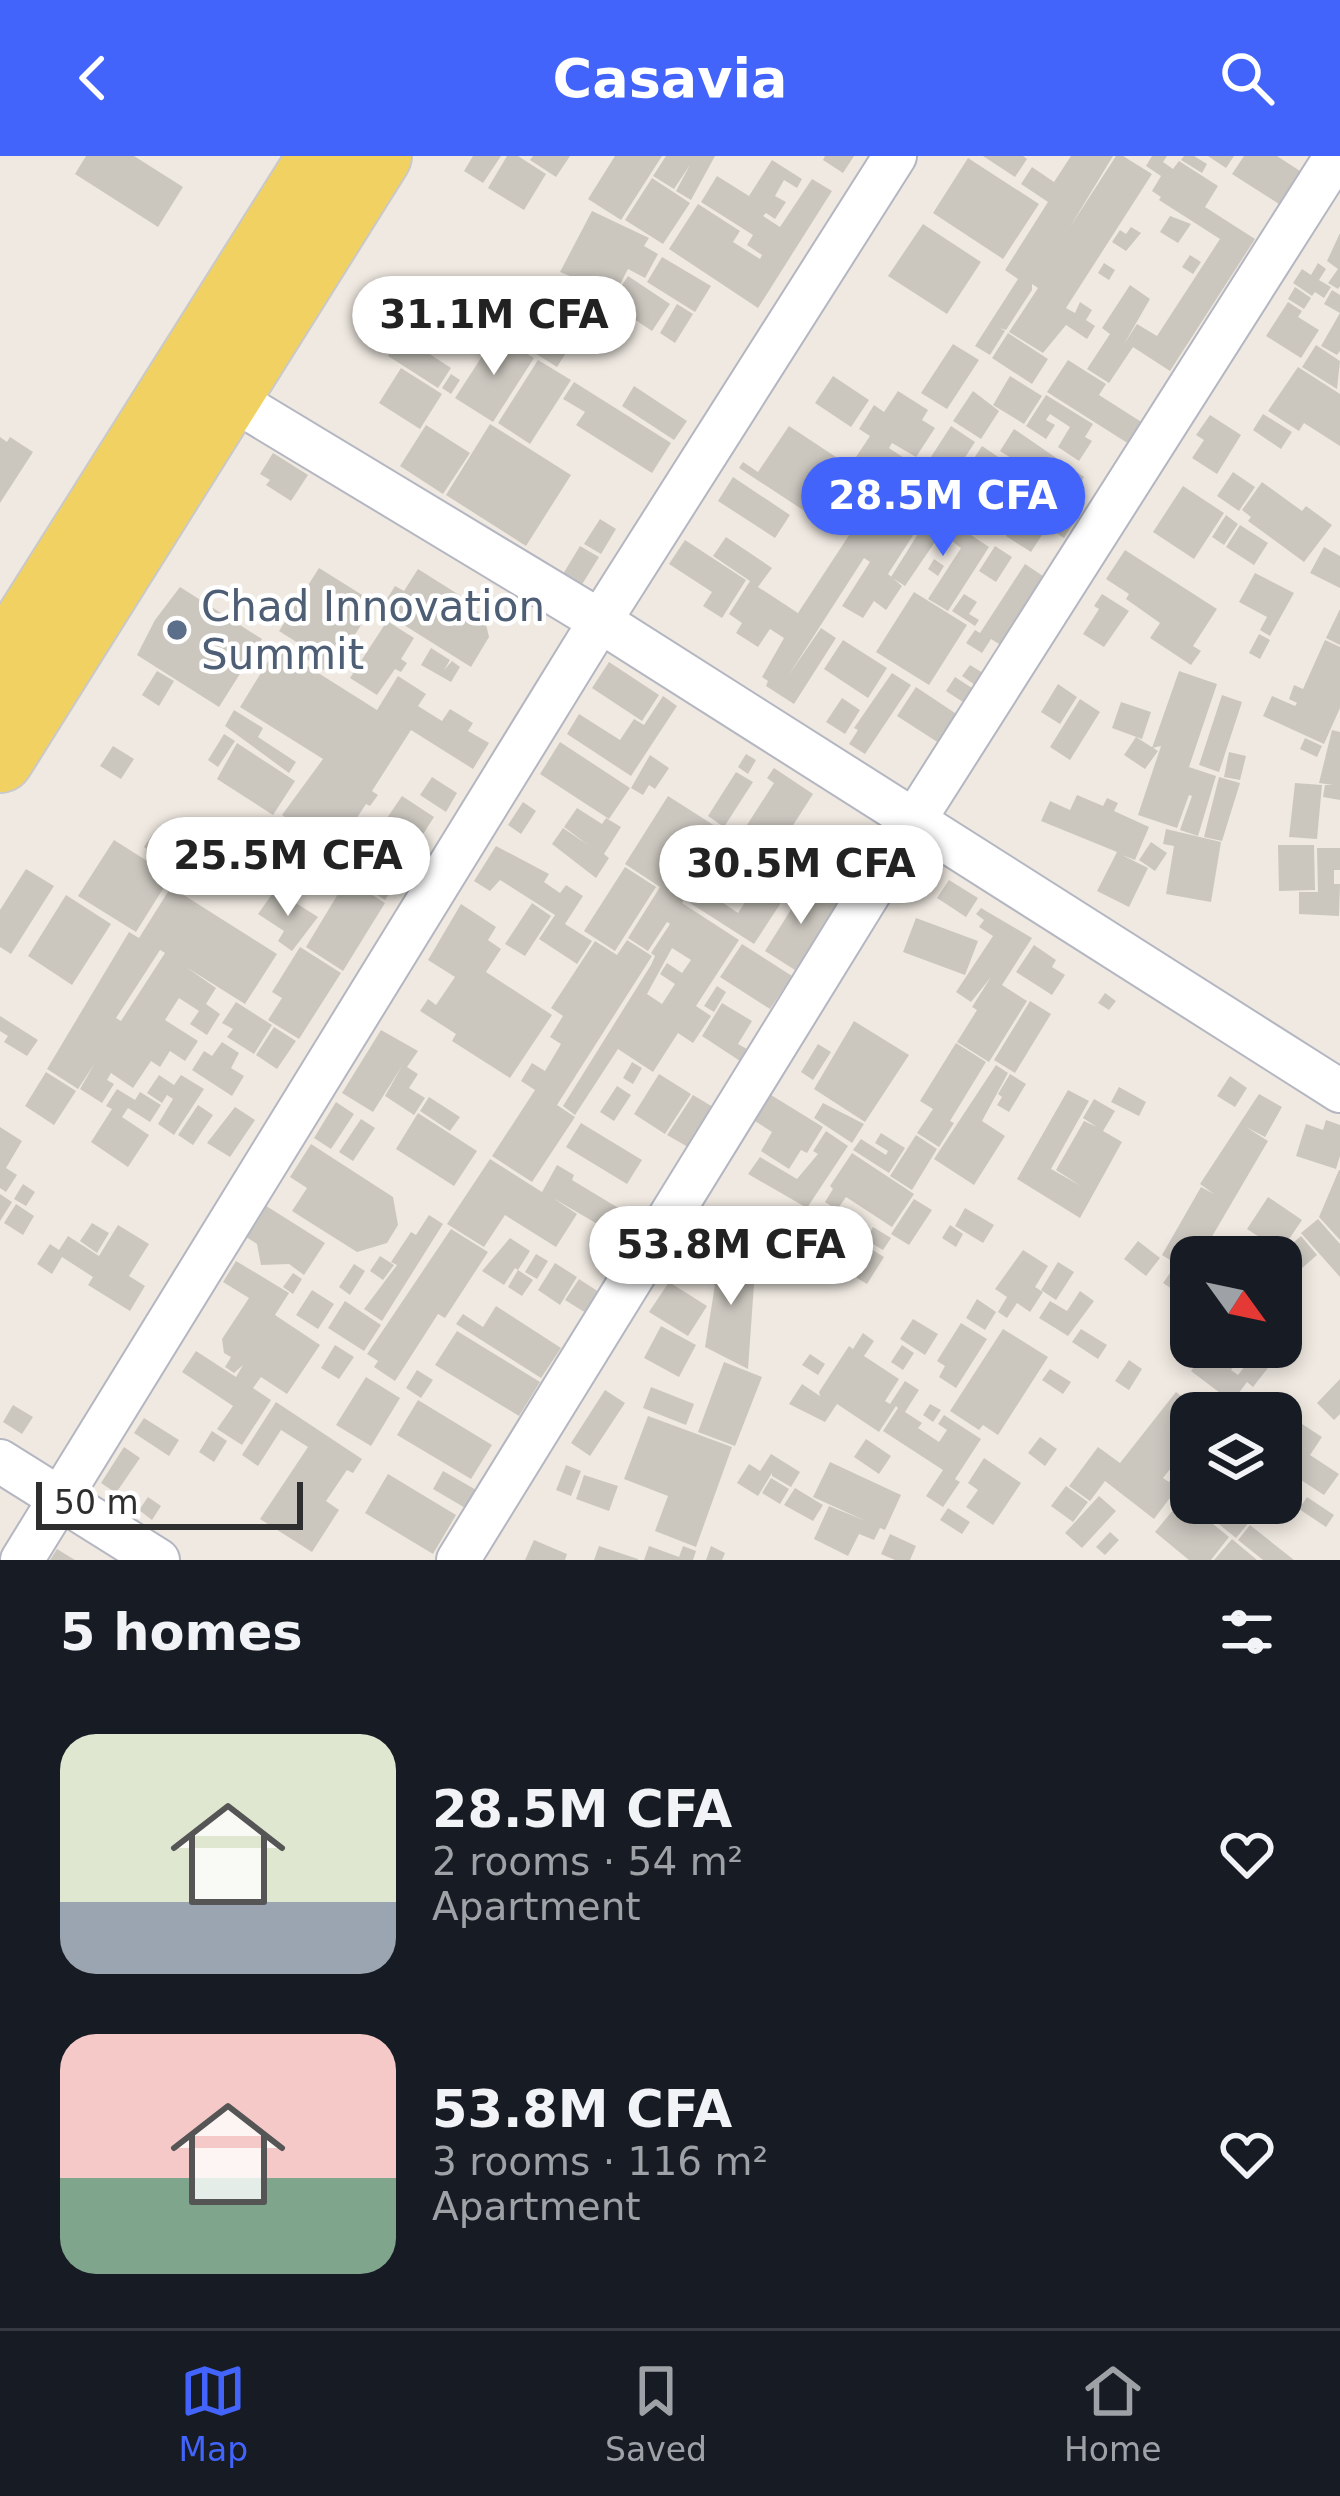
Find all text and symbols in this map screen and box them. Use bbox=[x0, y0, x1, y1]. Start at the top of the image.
icon: back bbox=[60, 45, 126, 111]
icon: search bbox=[1214, 45, 1280, 111]
text: Casavia bbox=[553, 47, 787, 110]
pin: 31.1M CFA bbox=[357, 276, 631, 378]
text: 31.1M CFA bbox=[379, 292, 609, 337]
pin: 28.5M CFA bbox=[806, 457, 1080, 559]
text: 28.5M CFA bbox=[828, 473, 1058, 518]
place label: Chad Innovation Summit bbox=[201, 582, 545, 679]
marker: Chad Innovation Summit bbox=[164, 617, 190, 643]
pin: 25.5M CFA bbox=[151, 817, 425, 919]
pin: 30.5M CFA bbox=[664, 825, 938, 927]
text: 25.5M CFA bbox=[173, 833, 403, 878]
text: 30.5M CFA bbox=[686, 841, 916, 886]
pin: 53.8M CFA bbox=[594, 1206, 868, 1308]
text: 53.8M CFA bbox=[616, 1222, 846, 1267]
north arrow bbox=[1170, 1236, 1302, 1368]
map controls bbox=[1170, 1236, 1302, 1524]
button: layers bbox=[1170, 1392, 1302, 1524]
scale bar bbox=[36, 1476, 303, 1529]
text: 50 m bbox=[54, 1483, 139, 1522]
icon: filters bbox=[1214, 1599, 1280, 1665]
text: 5 homes bbox=[60, 1603, 303, 1662]
text: 28.5M CFA bbox=[432, 1780, 732, 1839]
icon: home bbox=[156, 1782, 300, 1926]
icon: heart bbox=[1214, 1821, 1280, 1887]
text: 2 rooms · 54 m² bbox=[432, 1839, 743, 1884]
text: Apartment bbox=[432, 1884, 641, 1929]
text: 53.8M CFA bbox=[432, 2080, 732, 2139]
icon: home bbox=[156, 2082, 300, 2226]
icon: heart bbox=[1214, 2121, 1280, 2187]
text: 3 rooms · 116 m² bbox=[432, 2139, 768, 2184]
text: Apartment bbox=[432, 2184, 641, 2229]
tab: Map bbox=[178, 2358, 248, 2469]
tab: Saved bbox=[605, 2358, 707, 2469]
tab: Home bbox=[1064, 2358, 1161, 2469]

